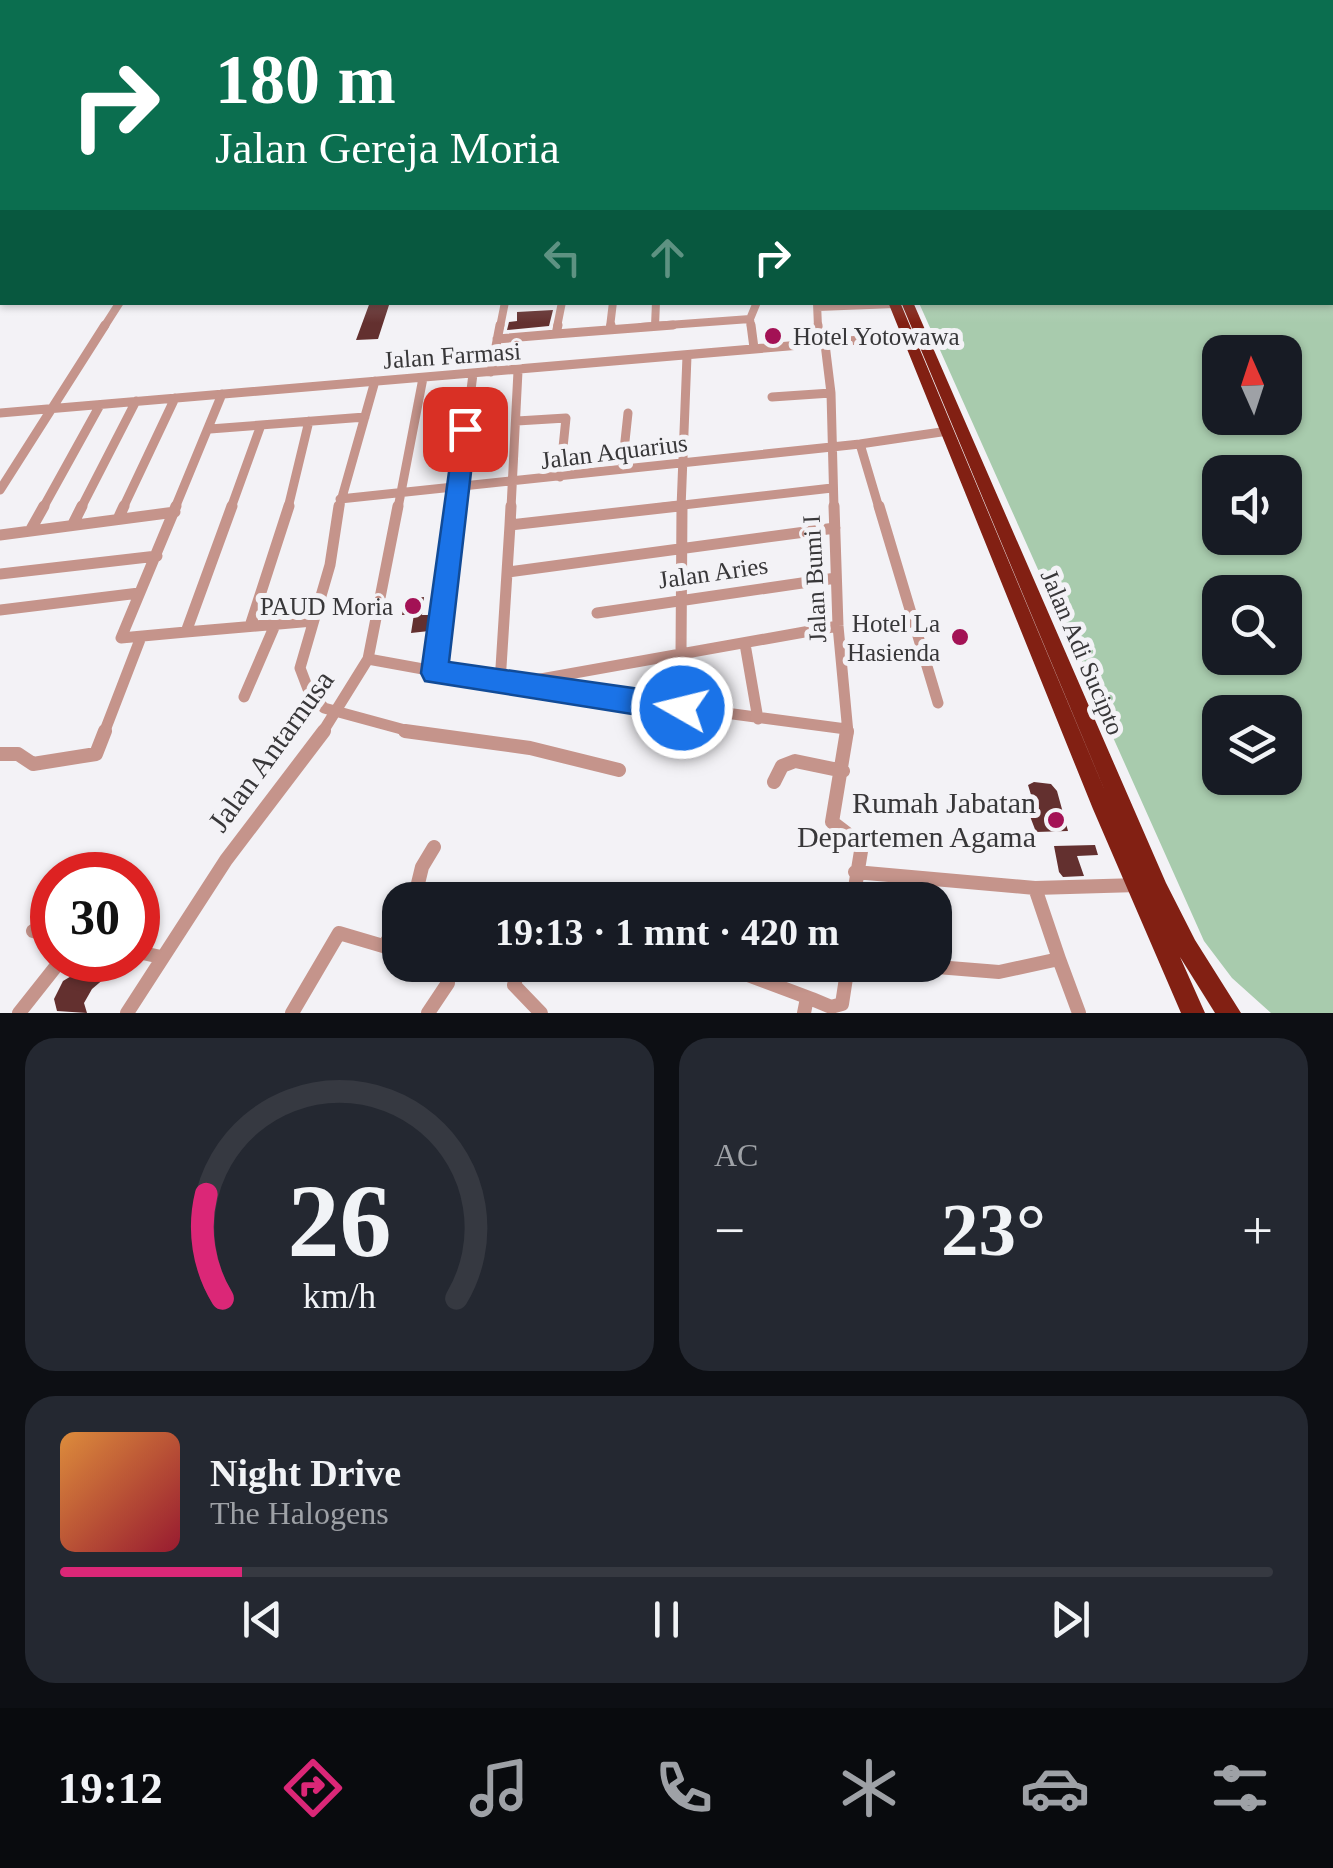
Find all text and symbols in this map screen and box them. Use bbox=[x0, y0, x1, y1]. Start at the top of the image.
icon: right bbox=[50, 40, 180, 170]
text: 180 m bbox=[215, 41, 396, 118]
text: Jalan Gereja Moria bbox=[215, 123, 560, 173]
icon: left bbox=[535, 230, 590, 285]
icon: ahead bbox=[640, 230, 695, 285]
icon: right bbox=[745, 230, 800, 285]
place label: Hotel Yotowawa bbox=[793, 323, 960, 350]
marker: Hotel Yotowawa bbox=[762, 325, 784, 347]
north arrow bbox=[1202, 335, 1302, 435]
map controls bbox=[1202, 335, 1302, 795]
street label: Jalan Farmasi bbox=[382, 337, 522, 374]
pin bbox=[423, 387, 508, 472]
icon: arrive bbox=[438, 402, 493, 457]
street label: Jalan Aquarius bbox=[539, 429, 689, 474]
button: sound bbox=[1202, 455, 1302, 555]
street label: Jalan Bumi I bbox=[798, 514, 831, 643]
street label: Jalan Aries bbox=[657, 551, 770, 594]
street label: Jalan Adi Sucipto bbox=[1036, 566, 1129, 739]
button: search bbox=[1202, 575, 1302, 675]
place label: PAUD Moria bbox=[260, 593, 393, 620]
marker: PAUD Moria bbox=[402, 595, 424, 617]
place label: Hotel La Hasienda bbox=[847, 610, 940, 666]
marker: Hotel La Hasienda bbox=[949, 626, 971, 648]
position arrow bbox=[630, 656, 734, 760]
street label: Jalan Antarnusa bbox=[201, 664, 340, 838]
button: layers bbox=[1202, 695, 1302, 795]
place label: Rumah Jabatan Departemen Agama bbox=[797, 786, 1036, 853]
marker: Rumah Jabatan Departemen Agama bbox=[1045, 809, 1067, 831]
speed limit sign: 30 bbox=[30, 852, 160, 982]
text: 19:13 · 1 mnt · 420 m bbox=[495, 911, 839, 953]
text: AC bbox=[714, 1137, 758, 1173]
text: 26 bbox=[288, 1163, 392, 1278]
text: 23° bbox=[941, 1188, 1046, 1271]
text: − bbox=[714, 1200, 745, 1261]
text: + bbox=[1242, 1200, 1273, 1261]
text: km/h bbox=[303, 1276, 376, 1316]
text: Night Drive bbox=[210, 1452, 401, 1494]
text: The Halogens bbox=[210, 1495, 389, 1531]
icon: previous bbox=[235, 1592, 290, 1647]
icon: pause bbox=[639, 1592, 694, 1647]
icon: next bbox=[1043, 1592, 1098, 1647]
icon: directions bbox=[278, 1753, 348, 1823]
icon: music bbox=[464, 1753, 534, 1823]
icon: phone bbox=[649, 1753, 719, 1823]
icon: climate bbox=[834, 1753, 904, 1823]
icon: car bbox=[1020, 1753, 1090, 1823]
icon: filters bbox=[1205, 1753, 1275, 1823]
text: 19:12 bbox=[58, 1763, 163, 1813]

